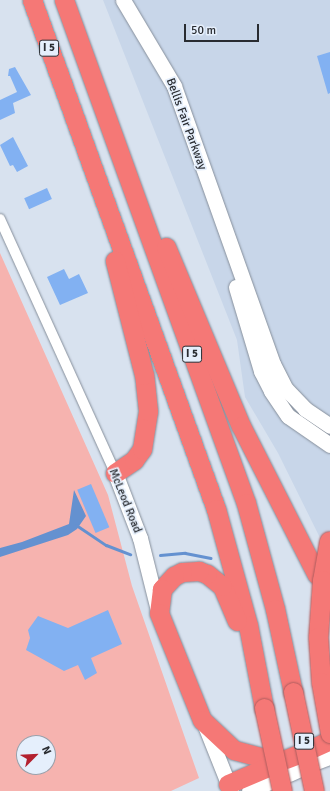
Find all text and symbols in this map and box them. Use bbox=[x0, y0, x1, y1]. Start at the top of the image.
scale bar bbox=[186, 16, 261, 42]
text: 50 m bbox=[191, 23, 216, 38]
road number: I 5 bbox=[39, 39, 59, 57]
street label: Bellis Fair Parkway bbox=[163, 76, 209, 172]
road number: I 5 bbox=[182, 345, 202, 363]
street label: McLeod Road bbox=[106, 467, 144, 535]
road number: I 5 bbox=[294, 732, 314, 750]
north arrow bbox=[16, 735, 56, 775]
text: N bbox=[39, 744, 54, 756]

